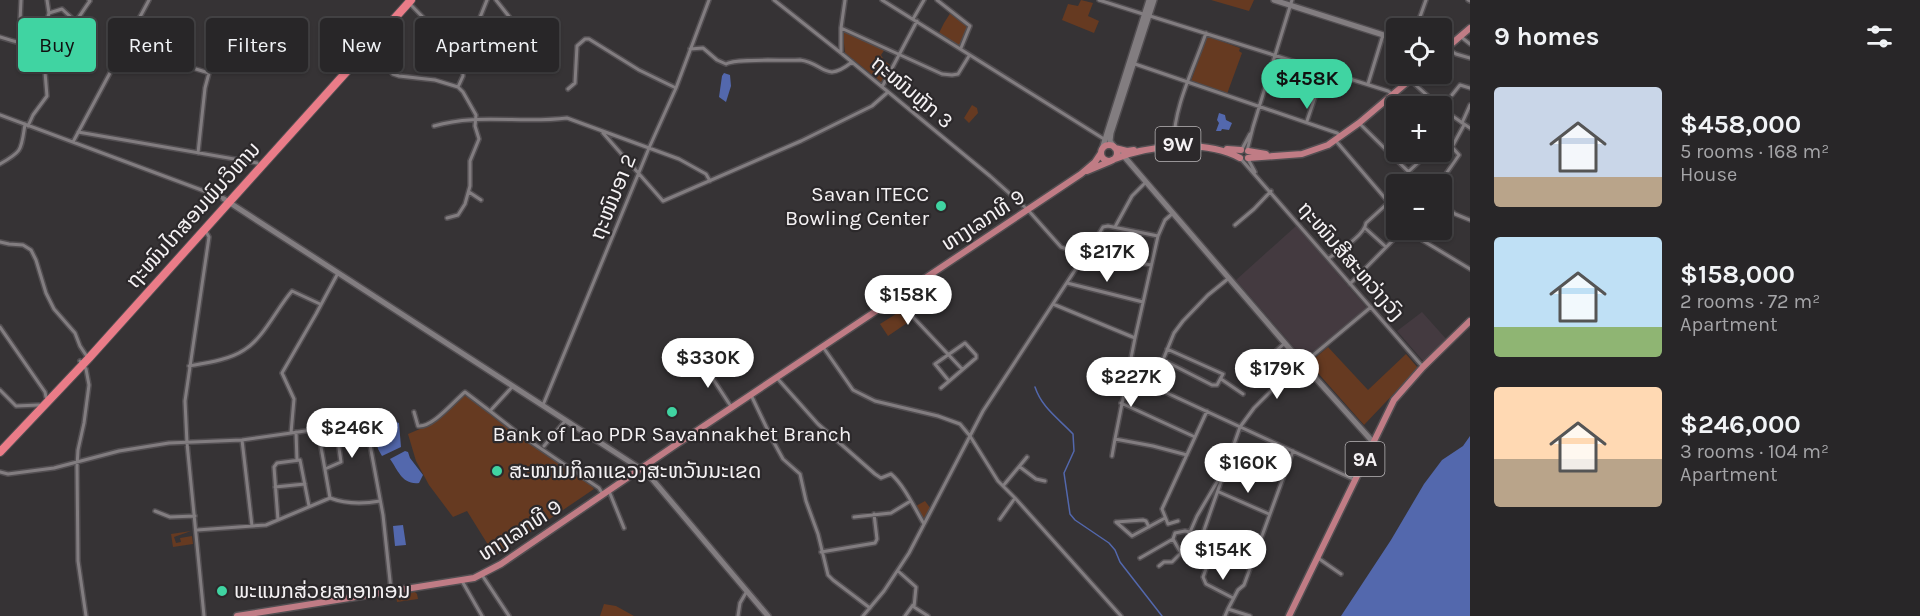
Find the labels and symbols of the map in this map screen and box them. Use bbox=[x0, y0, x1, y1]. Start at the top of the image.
street label: ຖະໜົນຫຼັກ 3 bbox=[866, 51, 958, 133]
pin: $458K bbox=[1265, 59, 1349, 110]
road number: 9W bbox=[1156, 127, 1200, 161]
street label: ຖະໜົນໄກສອນພົມວິຫານ bbox=[121, 137, 265, 293]
street label: ຖະໜົນອາ 2 bbox=[585, 151, 641, 243]
place label: Savan ITECC Bowling Center bbox=[785, 182, 929, 230]
street label: ທາງເລກທີ 9 bbox=[936, 183, 1029, 256]
street label: ຖະໜົນສີສະຫວ່າງວົງ bbox=[1293, 196, 1410, 325]
marker: Savan ITECC Bowling Center bbox=[934, 199, 948, 213]
pin: $217K bbox=[1065, 232, 1149, 283]
pin: $158K bbox=[866, 275, 950, 326]
pin: $330K bbox=[666, 338, 750, 389]
pin: $179K bbox=[1235, 349, 1319, 400]
pin: $227K bbox=[1089, 357, 1173, 408]
marker: Bank of Lao PDR Savannakhet Branch bbox=[665, 405, 679, 419]
pin: $246K bbox=[310, 408, 394, 459]
place label: Bank of Lao PDR Savannakhet Branch bbox=[493, 422, 851, 446]
road number: 9A bbox=[1346, 442, 1384, 476]
pin: $160K bbox=[1206, 443, 1290, 494]
place label: ສະໜາມກິລາແຂວງສະຫວັນນະເຂດ bbox=[509, 459, 761, 483]
marker: ສະໜາມກິລາແຂວງສະຫວັນນະເຂດ bbox=[490, 464, 504, 478]
street label: ທາງເລກທີ 9 bbox=[473, 493, 566, 566]
pin: $154K bbox=[1181, 530, 1265, 581]
place label: ພະແນກສ່ວຍສາອາກອນ bbox=[234, 579, 410, 603]
marker: ພະແນກສ່ວຍສາອາກອນ bbox=[215, 584, 229, 598]

